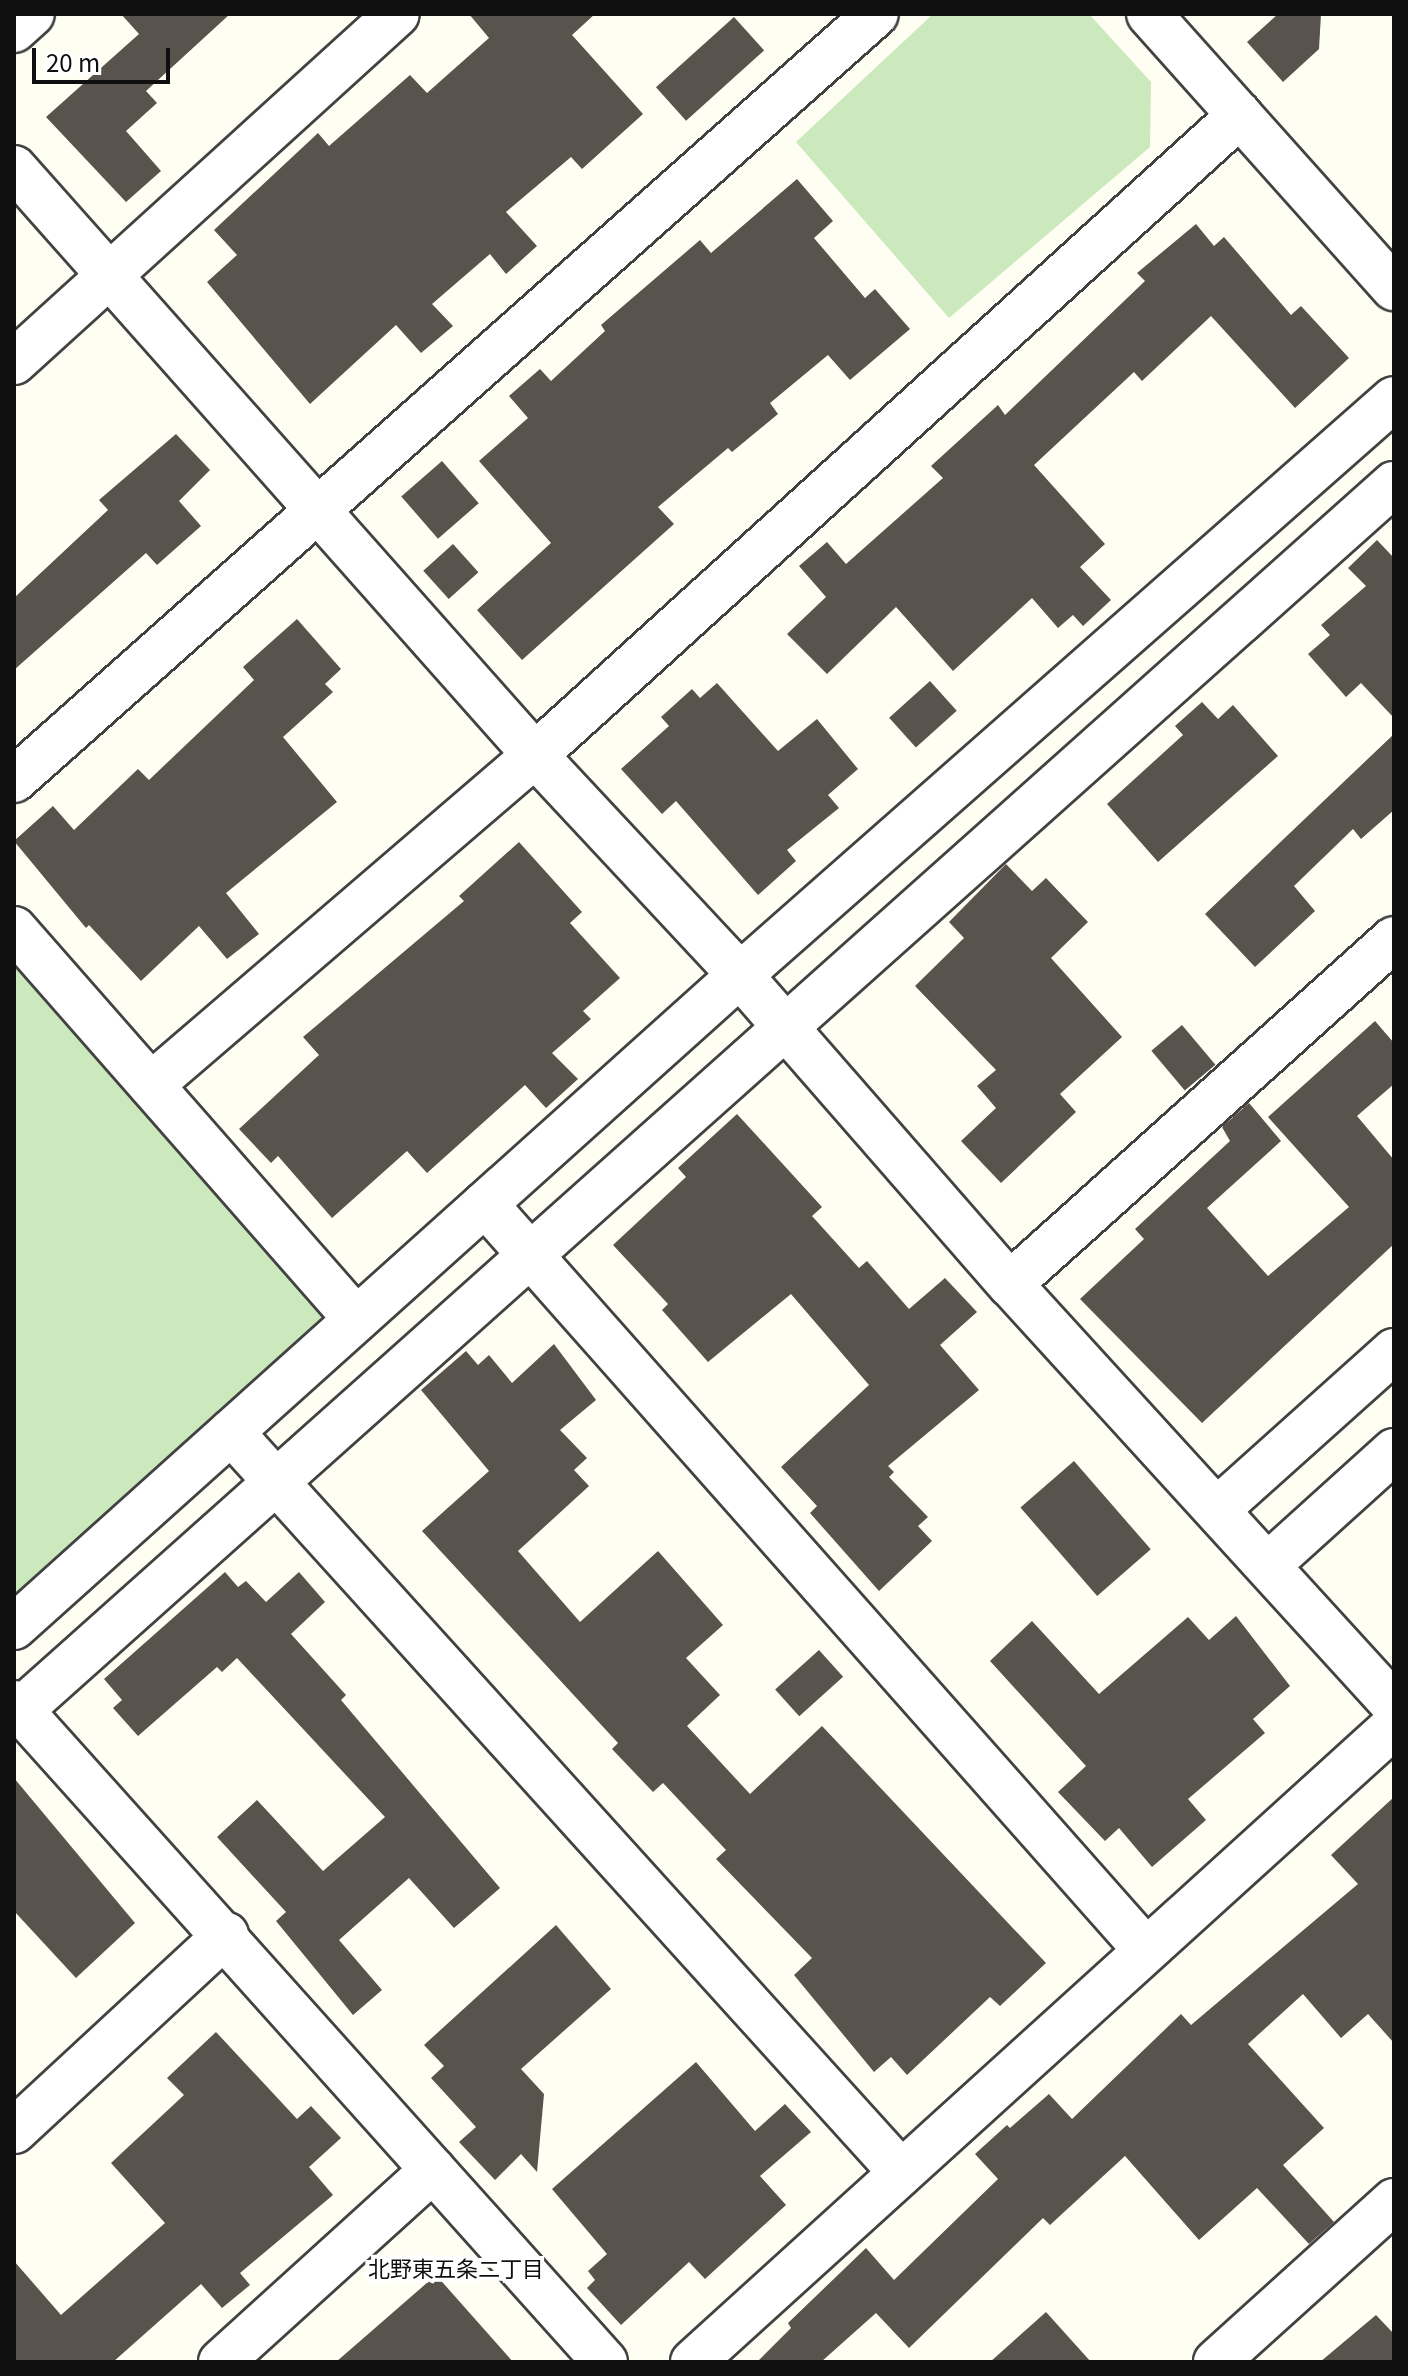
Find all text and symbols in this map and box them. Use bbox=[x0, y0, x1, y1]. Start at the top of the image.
scale bar bbox=[36, 32, 174, 82]
text: 20 m bbox=[46, 44, 100, 79]
district label: 北野東五条二丁目 bbox=[368, 2255, 544, 2281]

